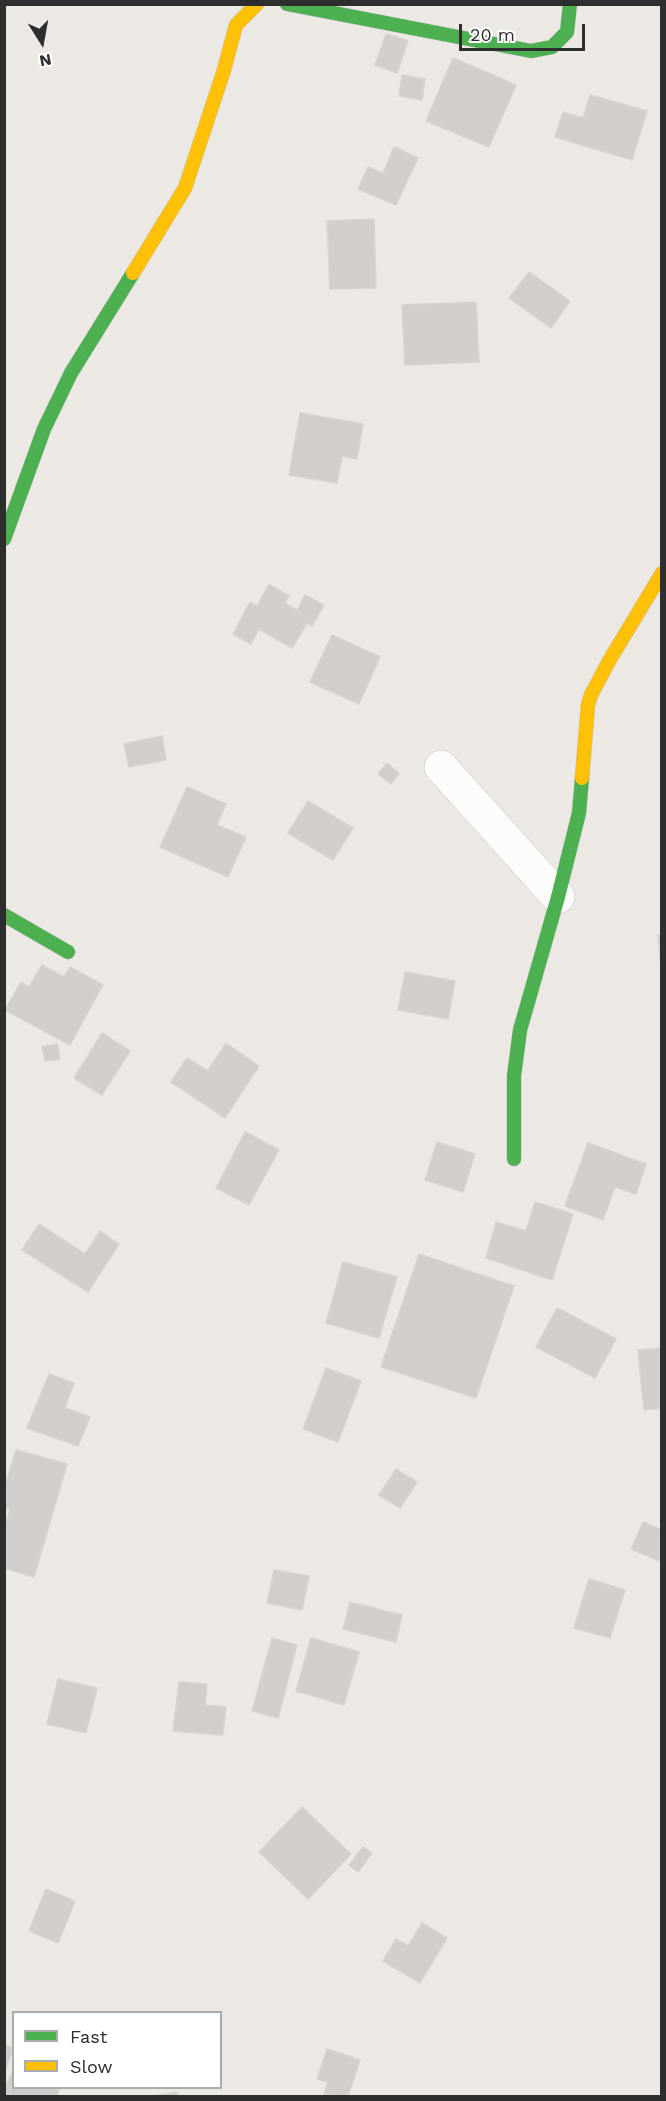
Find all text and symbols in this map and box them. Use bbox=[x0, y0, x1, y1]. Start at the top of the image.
north arrow bbox=[12, 12, 72, 72]
scale bar bbox=[462, 12, 588, 50]
text: 20 m bbox=[470, 24, 515, 45]
text: N bbox=[38, 50, 53, 71]
legend bbox=[12, 2011, 222, 2089]
text: Fast bbox=[70, 2026, 107, 2047]
text: Slow bbox=[70, 2056, 113, 2077]

